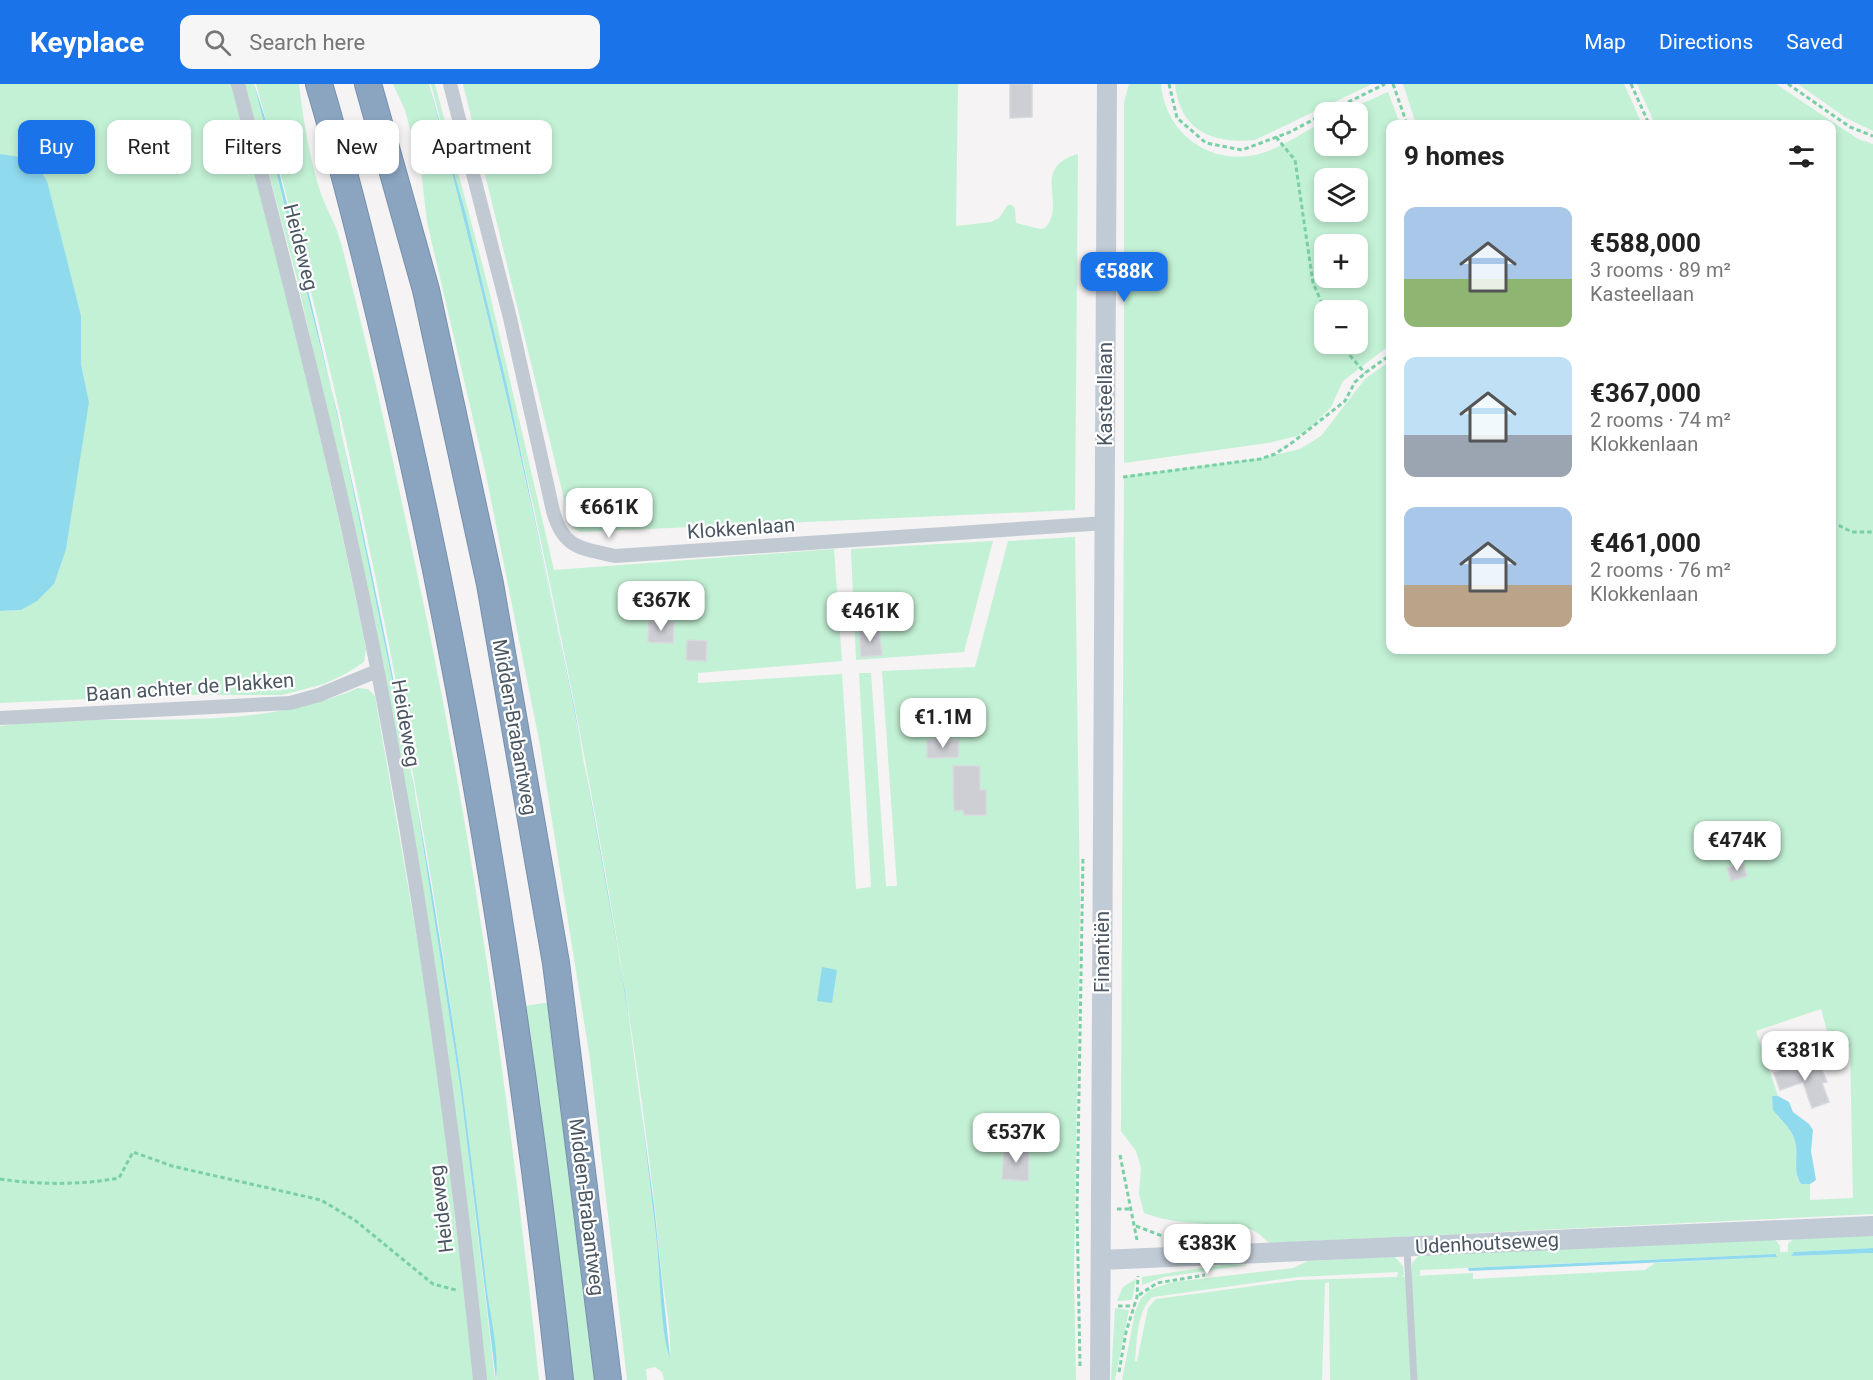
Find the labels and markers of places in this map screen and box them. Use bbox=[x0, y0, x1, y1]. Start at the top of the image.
pin: €588K bbox=[1082, 252, 1166, 303]
pin: €661K bbox=[567, 488, 651, 539]
pin: €367K bbox=[619, 581, 703, 632]
pin: €461K bbox=[828, 592, 912, 643]
pin: €1.1M bbox=[901, 698, 985, 749]
pin: €474K bbox=[1695, 821, 1779, 872]
pin: €381K bbox=[1763, 1031, 1847, 1082]
pin: €537K bbox=[974, 1113, 1058, 1164]
pin: €383K bbox=[1165, 1224, 1249, 1275]

